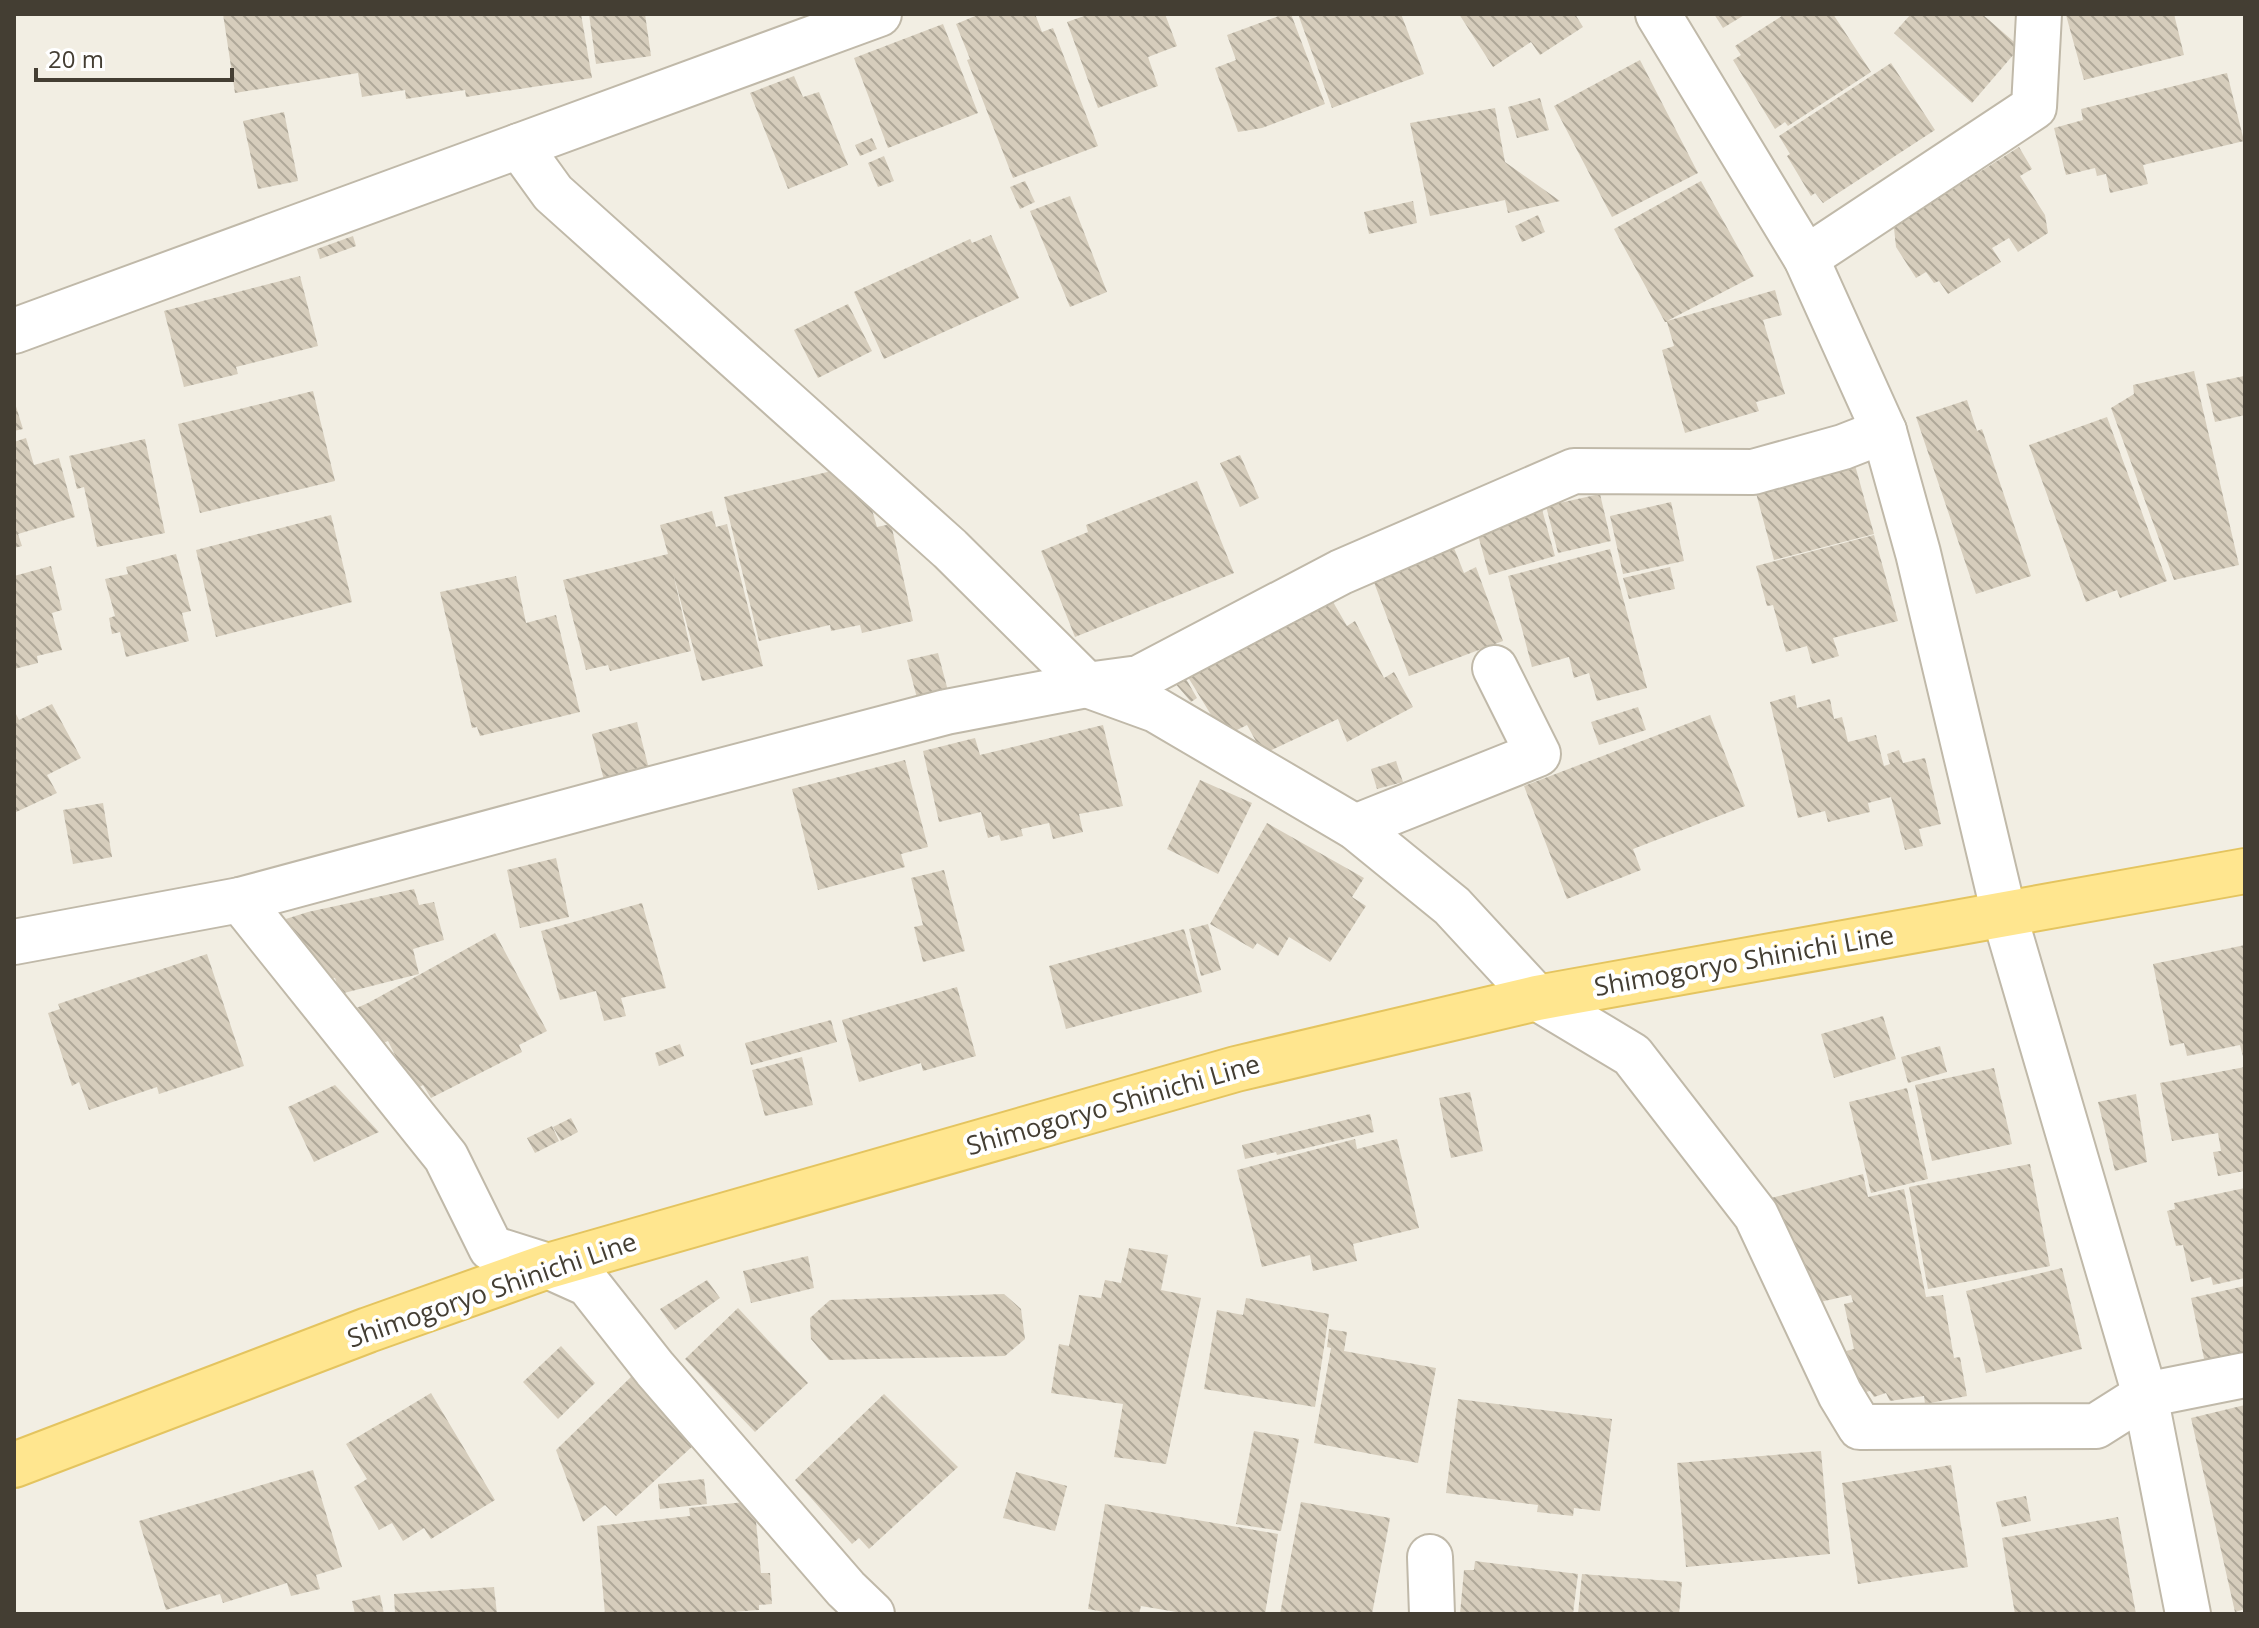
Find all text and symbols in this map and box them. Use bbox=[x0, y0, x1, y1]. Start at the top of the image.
scale bar bbox=[36, 32, 232, 82]
text: 20 m bbox=[48, 42, 104, 75]
street label: Shimogoryo Shinichi Line bbox=[1591, 916, 1897, 1004]
street label: Shimogoryo Shinichi Line bbox=[962, 1045, 1264, 1163]
street label: Shimogoryo Shinichi Line bbox=[342, 1223, 641, 1356]

